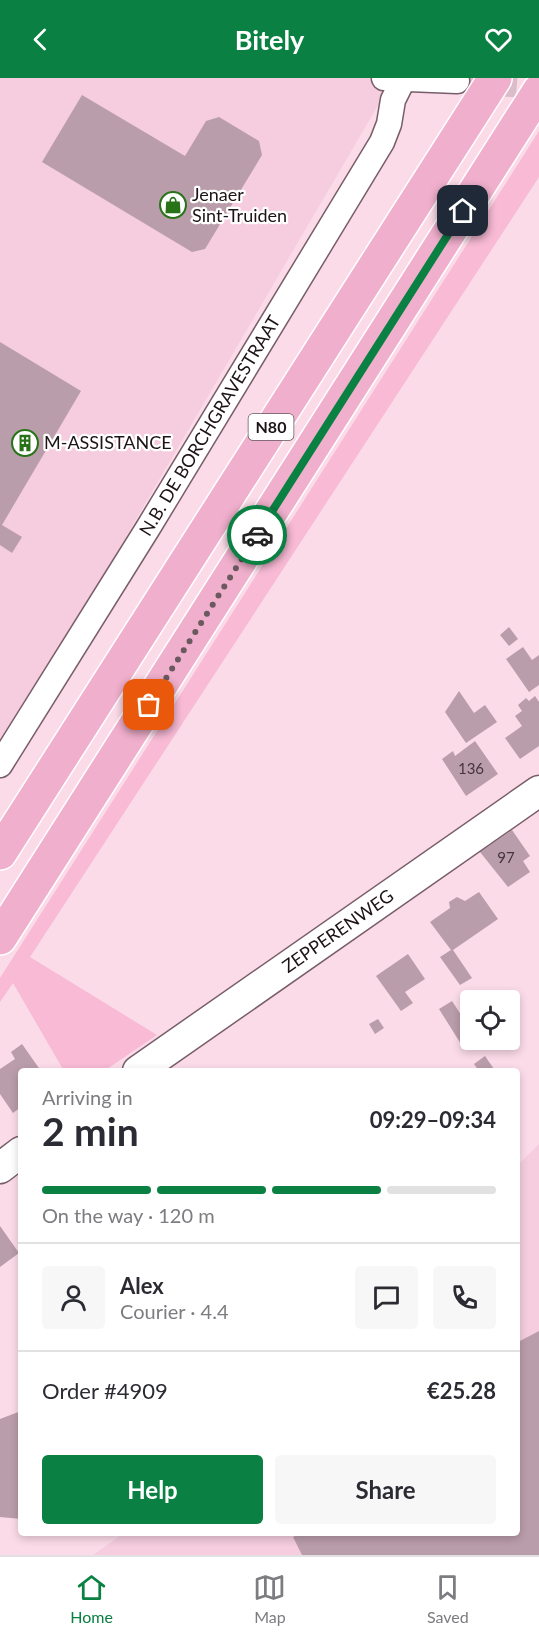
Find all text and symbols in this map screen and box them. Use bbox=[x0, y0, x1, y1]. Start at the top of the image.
icon: back bbox=[24, 23, 57, 56]
text: Bitely bbox=[235, 23, 304, 56]
icon: heart bbox=[482, 23, 515, 56]
place label: Jenaer Sint-Truiden bbox=[192, 183, 287, 226]
pin bbox=[437, 185, 488, 236]
shop icon: Jenaer Sint-Truiden bbox=[158, 190, 188, 220]
icon: home bbox=[446, 194, 479, 227]
street label: N.B. DE BORCHGRAVESTRAAT bbox=[134, 311, 285, 540]
road number: N80 bbox=[248, 414, 294, 440]
building icon: M-ASSISTANCE bbox=[10, 428, 40, 458]
place label: M-ASSISTANCE bbox=[44, 431, 172, 453]
courier bbox=[227, 505, 287, 565]
icon: car bbox=[241, 519, 274, 552]
pin bbox=[123, 679, 174, 730]
icon: bag bbox=[132, 688, 165, 721]
house number: 136 bbox=[458, 759, 484, 777]
house number: 97 bbox=[497, 848, 515, 866]
street label: ZEPPERENWEG bbox=[278, 884, 397, 977]
map controls bbox=[460, 990, 520, 1050]
button: locate bbox=[460, 990, 520, 1050]
text: Arriving in bbox=[42, 1085, 133, 1109]
text: 09:29–09:34 bbox=[370, 1106, 496, 1133]
text: 2 min bbox=[42, 1108, 139, 1154]
text: On the way · 120 m bbox=[42, 1203, 215, 1227]
button: person bbox=[42, 1266, 105, 1329]
button: chat bbox=[355, 1266, 418, 1329]
button: phone bbox=[433, 1266, 496, 1329]
text: Alex bbox=[120, 1272, 164, 1299]
text: Courier · 4.4 bbox=[120, 1299, 229, 1323]
text: Order #4909 bbox=[42, 1377, 168, 1404]
text: €25.28 bbox=[427, 1377, 496, 1404]
button: Help bbox=[42, 1455, 263, 1524]
button: Share bbox=[275, 1455, 496, 1524]
tab: Home bbox=[70, 1571, 113, 1626]
tab: Map bbox=[253, 1571, 286, 1626]
tab: Saved bbox=[427, 1571, 469, 1626]

